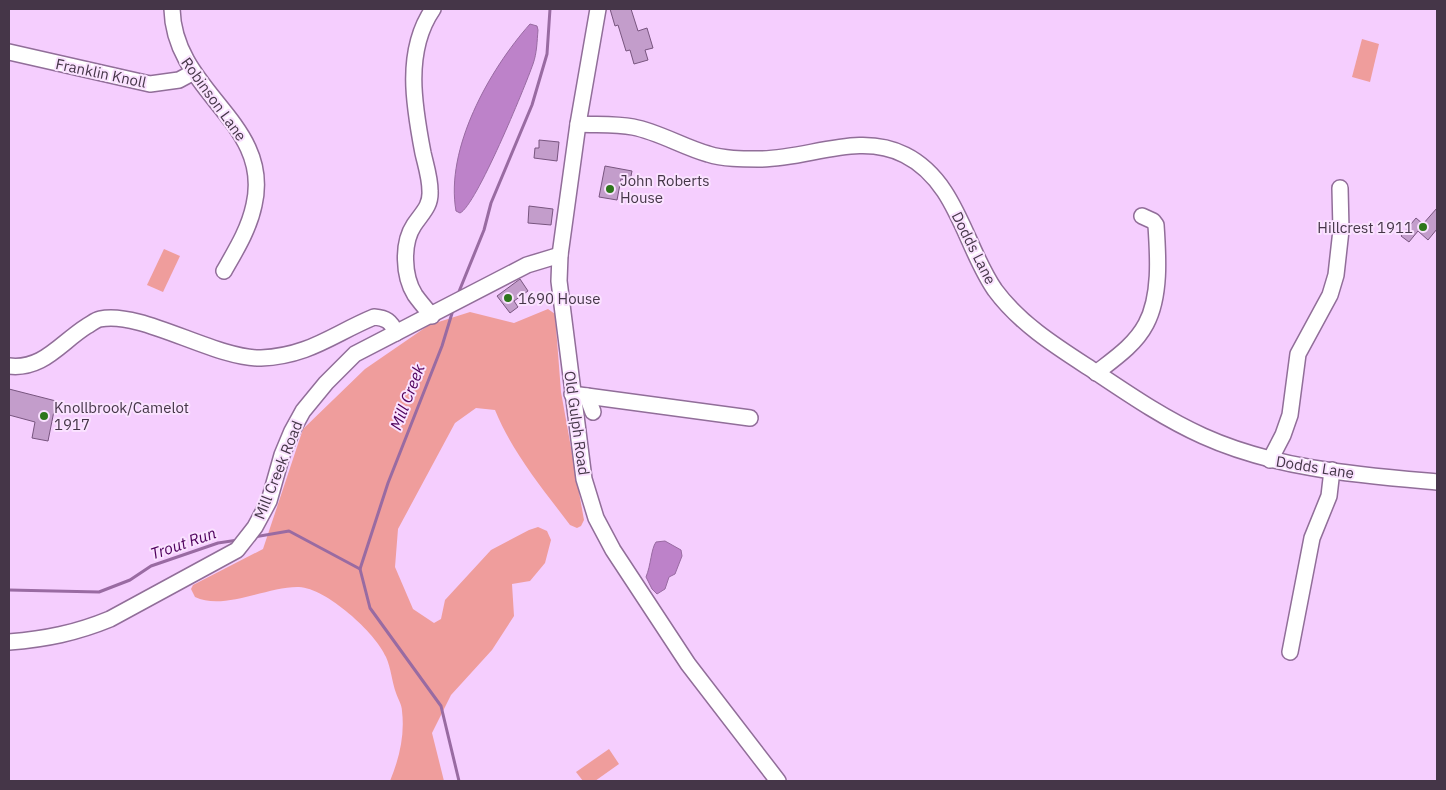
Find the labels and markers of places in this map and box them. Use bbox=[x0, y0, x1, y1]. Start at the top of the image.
place label: John Roberts House bbox=[620, 171, 709, 207]
marker: John Roberts House bbox=[604, 183, 616, 195]
place label: Hillcrest 1911 bbox=[1317, 218, 1413, 237]
marker: Hillcrest 1911 bbox=[1417, 221, 1429, 233]
place label: 1690 House bbox=[518, 289, 601, 308]
marker: 1690 House bbox=[502, 292, 514, 304]
place label: Knollbrook/Camelot 1917 bbox=[54, 398, 189, 434]
marker: Knollbrook/Camelot 1917 bbox=[38, 410, 50, 422]

